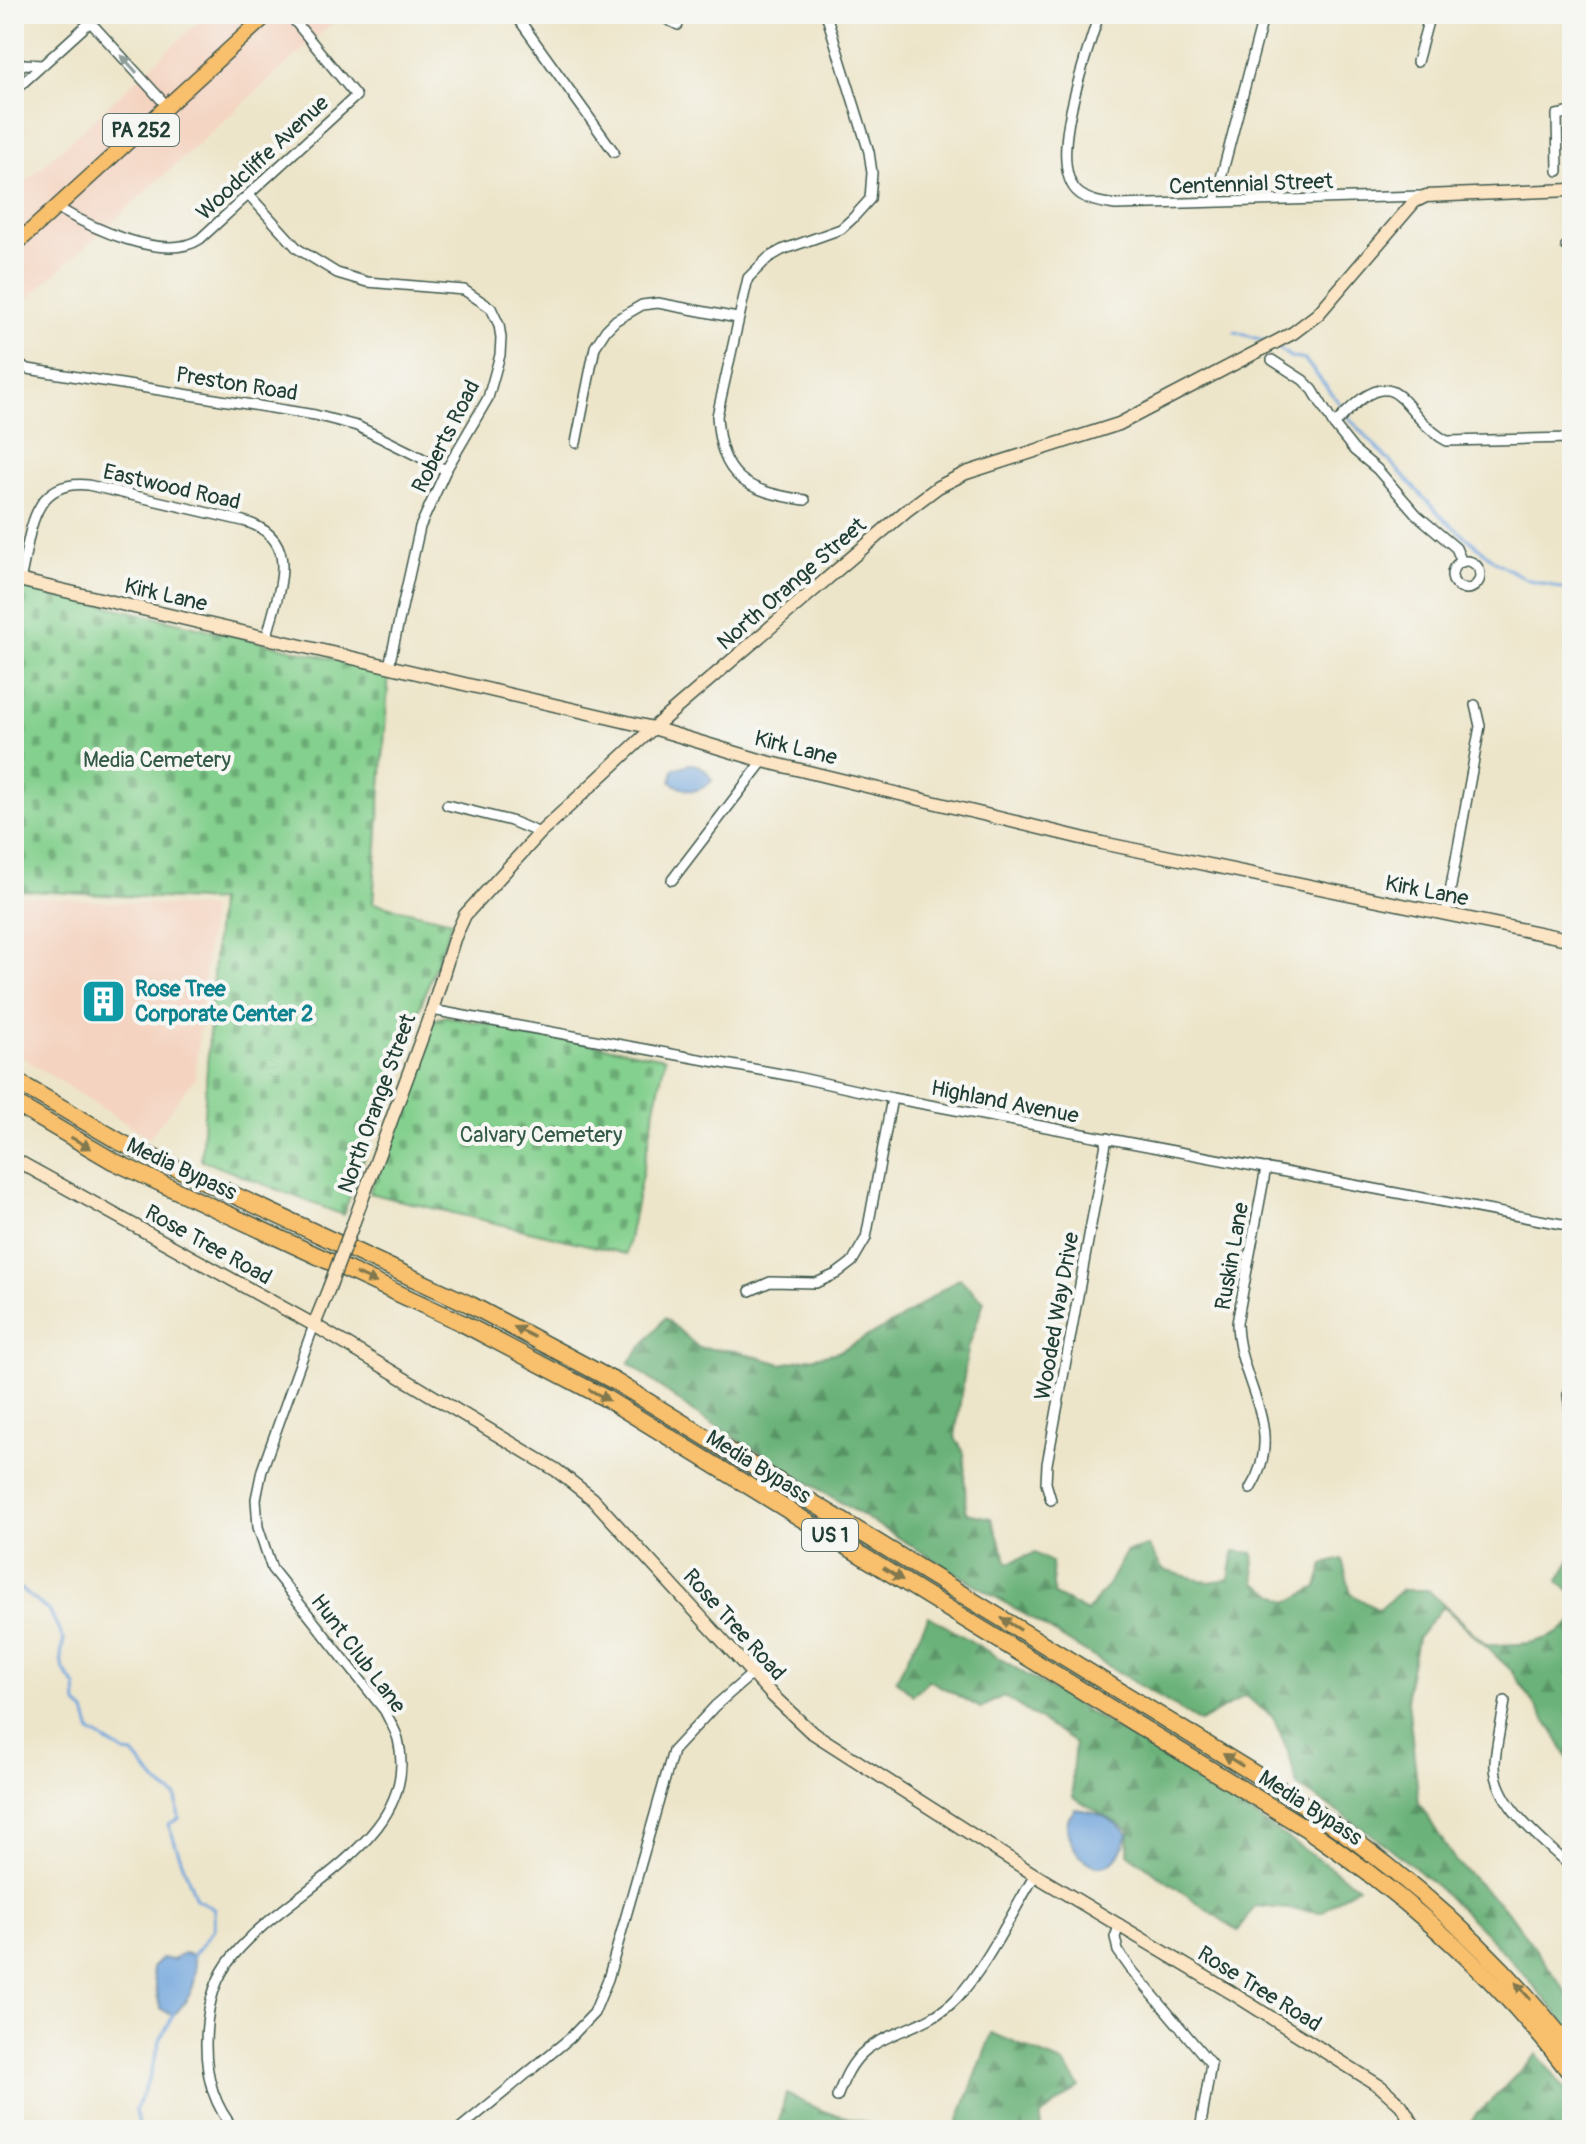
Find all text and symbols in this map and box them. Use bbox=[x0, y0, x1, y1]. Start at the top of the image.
one-way arrow bbox=[120, 54, 138, 73]
street label: Woodcliffe Avenue bbox=[191, 89, 335, 226]
road number: PA 252 bbox=[103, 114, 179, 146]
street label: Centennial Street bbox=[1168, 167, 1334, 201]
street label: Preston Road bbox=[174, 361, 300, 407]
street label: Roberts Road bbox=[405, 375, 486, 498]
street label: Eastwood Road bbox=[100, 458, 243, 516]
street label: North Orange Street bbox=[711, 511, 872, 656]
street label: Kirk Lane bbox=[122, 572, 210, 618]
street label: Kirk Lane bbox=[751, 724, 840, 772]
park label: Media Cemetery bbox=[83, 746, 231, 774]
street label: Kirk Lane bbox=[1383, 869, 1471, 913]
place label: Rose Tree Corporate Center 2 bbox=[135, 975, 313, 1028]
building icon: Rose Tree Corporate Center 2 bbox=[80, 977, 128, 1025]
street label: North Orange Street bbox=[332, 1010, 422, 1197]
street label: Highland Avenue bbox=[929, 1074, 1081, 1130]
park label: Calvary Cemetery bbox=[460, 1121, 622, 1149]
street label: Media Bypass bbox=[122, 1131, 241, 1207]
one-way arrow bbox=[70, 1136, 92, 1150]
street label: Rose Tree Road bbox=[140, 1198, 277, 1291]
street label: Ruskin Lane bbox=[1209, 1200, 1255, 1312]
street label: Wooded Way Drive bbox=[1028, 1230, 1086, 1402]
one-way arrow bbox=[355, 1272, 378, 1285]
one-way arrow bbox=[513, 1326, 536, 1339]
one-way arrow bbox=[588, 1388, 610, 1402]
street label: Media Bypass bbox=[701, 1424, 816, 1510]
road number: US 1 bbox=[802, 1519, 858, 1551]
street label: Rose Tree Road bbox=[677, 1563, 792, 1686]
one-way arrow bbox=[882, 1566, 903, 1581]
street label: Hunt Club Lane bbox=[304, 1589, 412, 1719]
one-way arrow bbox=[1000, 1617, 1022, 1631]
one-way arrow bbox=[1222, 1754, 1244, 1768]
street label: Media Bypass bbox=[1253, 1764, 1368, 1852]
street label: Rose Tree Road bbox=[1192, 1940, 1327, 2038]
one-way arrow bbox=[1514, 1981, 1532, 2000]

